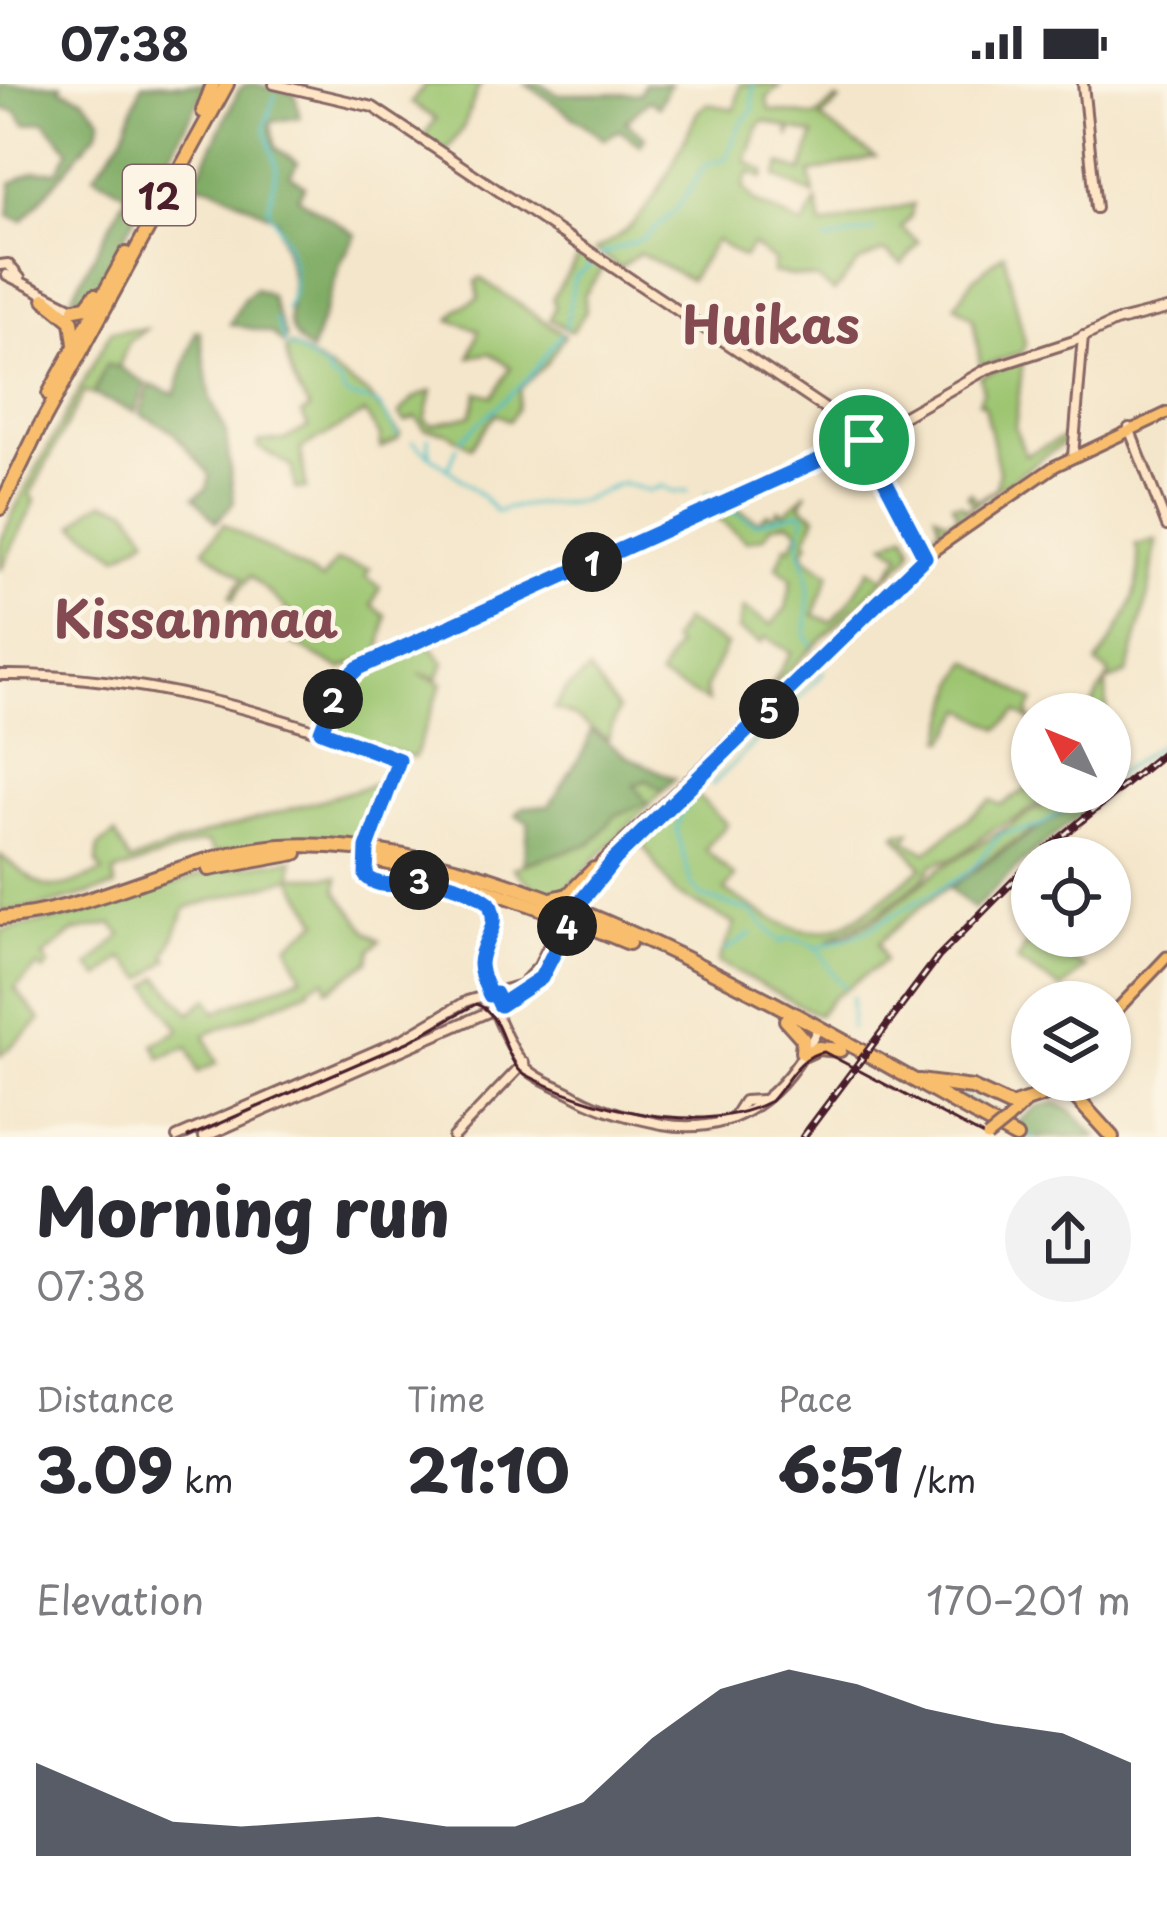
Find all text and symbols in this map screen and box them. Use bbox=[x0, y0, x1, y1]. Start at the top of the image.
text: 07:38 bbox=[60, 8, 189, 76]
road number: 12 bbox=[123, 165, 195, 225]
district label: Huikas bbox=[682, 284, 860, 361]
pin bbox=[813, 389, 915, 491]
icon: arrive bbox=[831, 407, 897, 473]
pin: 1 bbox=[562, 532, 622, 592]
text: 1 bbox=[584, 537, 600, 587]
district label: Kissanmaa bbox=[54, 578, 339, 655]
pin: 2 bbox=[303, 669, 363, 729]
text: 2 bbox=[321, 674, 345, 724]
pin: 5 bbox=[739, 679, 799, 739]
text: 5 bbox=[758, 684, 780, 734]
north arrow bbox=[1011, 693, 1131, 813]
map controls bbox=[1011, 693, 1131, 1101]
button: locate bbox=[1011, 837, 1131, 957]
pin: 3 bbox=[389, 850, 449, 910]
text: 3 bbox=[408, 855, 430, 905]
pin: 4 bbox=[537, 896, 597, 956]
text: 4 bbox=[556, 901, 578, 951]
button: layers bbox=[1011, 981, 1131, 1101]
text: Morning run bbox=[36, 1160, 450, 1259]
button: share bbox=[1005, 1176, 1131, 1302]
text: 07:38 bbox=[36, 1255, 146, 1314]
text: Distance bbox=[36, 1373, 174, 1423]
text: Time bbox=[407, 1373, 485, 1423]
text: Pace bbox=[778, 1373, 852, 1423]
text: 3.09 bbox=[36, 1423, 173, 1513]
text: 21:10 bbox=[407, 1423, 570, 1513]
text: 6:51 bbox=[778, 1423, 903, 1513]
text: km bbox=[173, 1454, 234, 1504]
text: /km bbox=[903, 1454, 976, 1504]
text: Elevation bbox=[36, 1569, 204, 1628]
text: 170–201 m bbox=[926, 1569, 1131, 1628]

